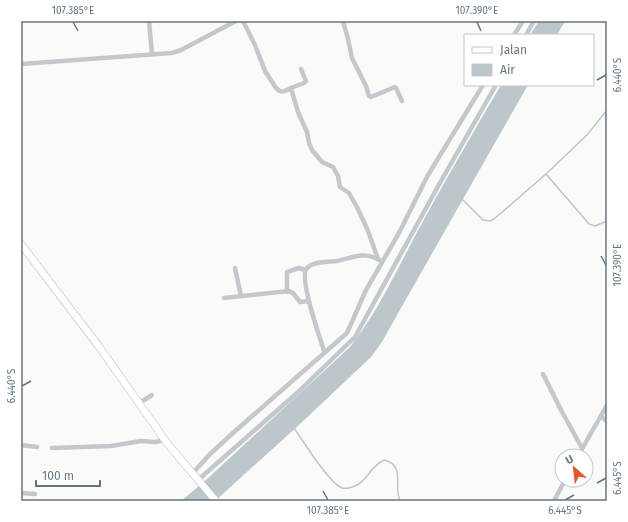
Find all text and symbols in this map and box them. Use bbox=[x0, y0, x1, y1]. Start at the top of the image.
text: 107.385°E bbox=[52, 5, 94, 17]
text: 107.390°E bbox=[456, 5, 498, 17]
legend bbox=[464, 34, 594, 86]
text: Jalan bbox=[500, 43, 527, 57]
text: 6.440°S bbox=[612, 57, 624, 92]
text: Air bbox=[500, 63, 515, 77]
text: 107.390°E bbox=[612, 244, 624, 286]
text: 6.440°S bbox=[6, 368, 18, 403]
north arrow bbox=[554, 448, 594, 488]
text: U bbox=[563, 452, 576, 467]
text: 6.445°S bbox=[612, 461, 624, 495]
scale bar bbox=[36, 462, 100, 488]
text: 100 m bbox=[42, 469, 74, 483]
text: 107.385°E bbox=[307, 505, 349, 517]
text: 6.445°S bbox=[548, 505, 582, 517]

